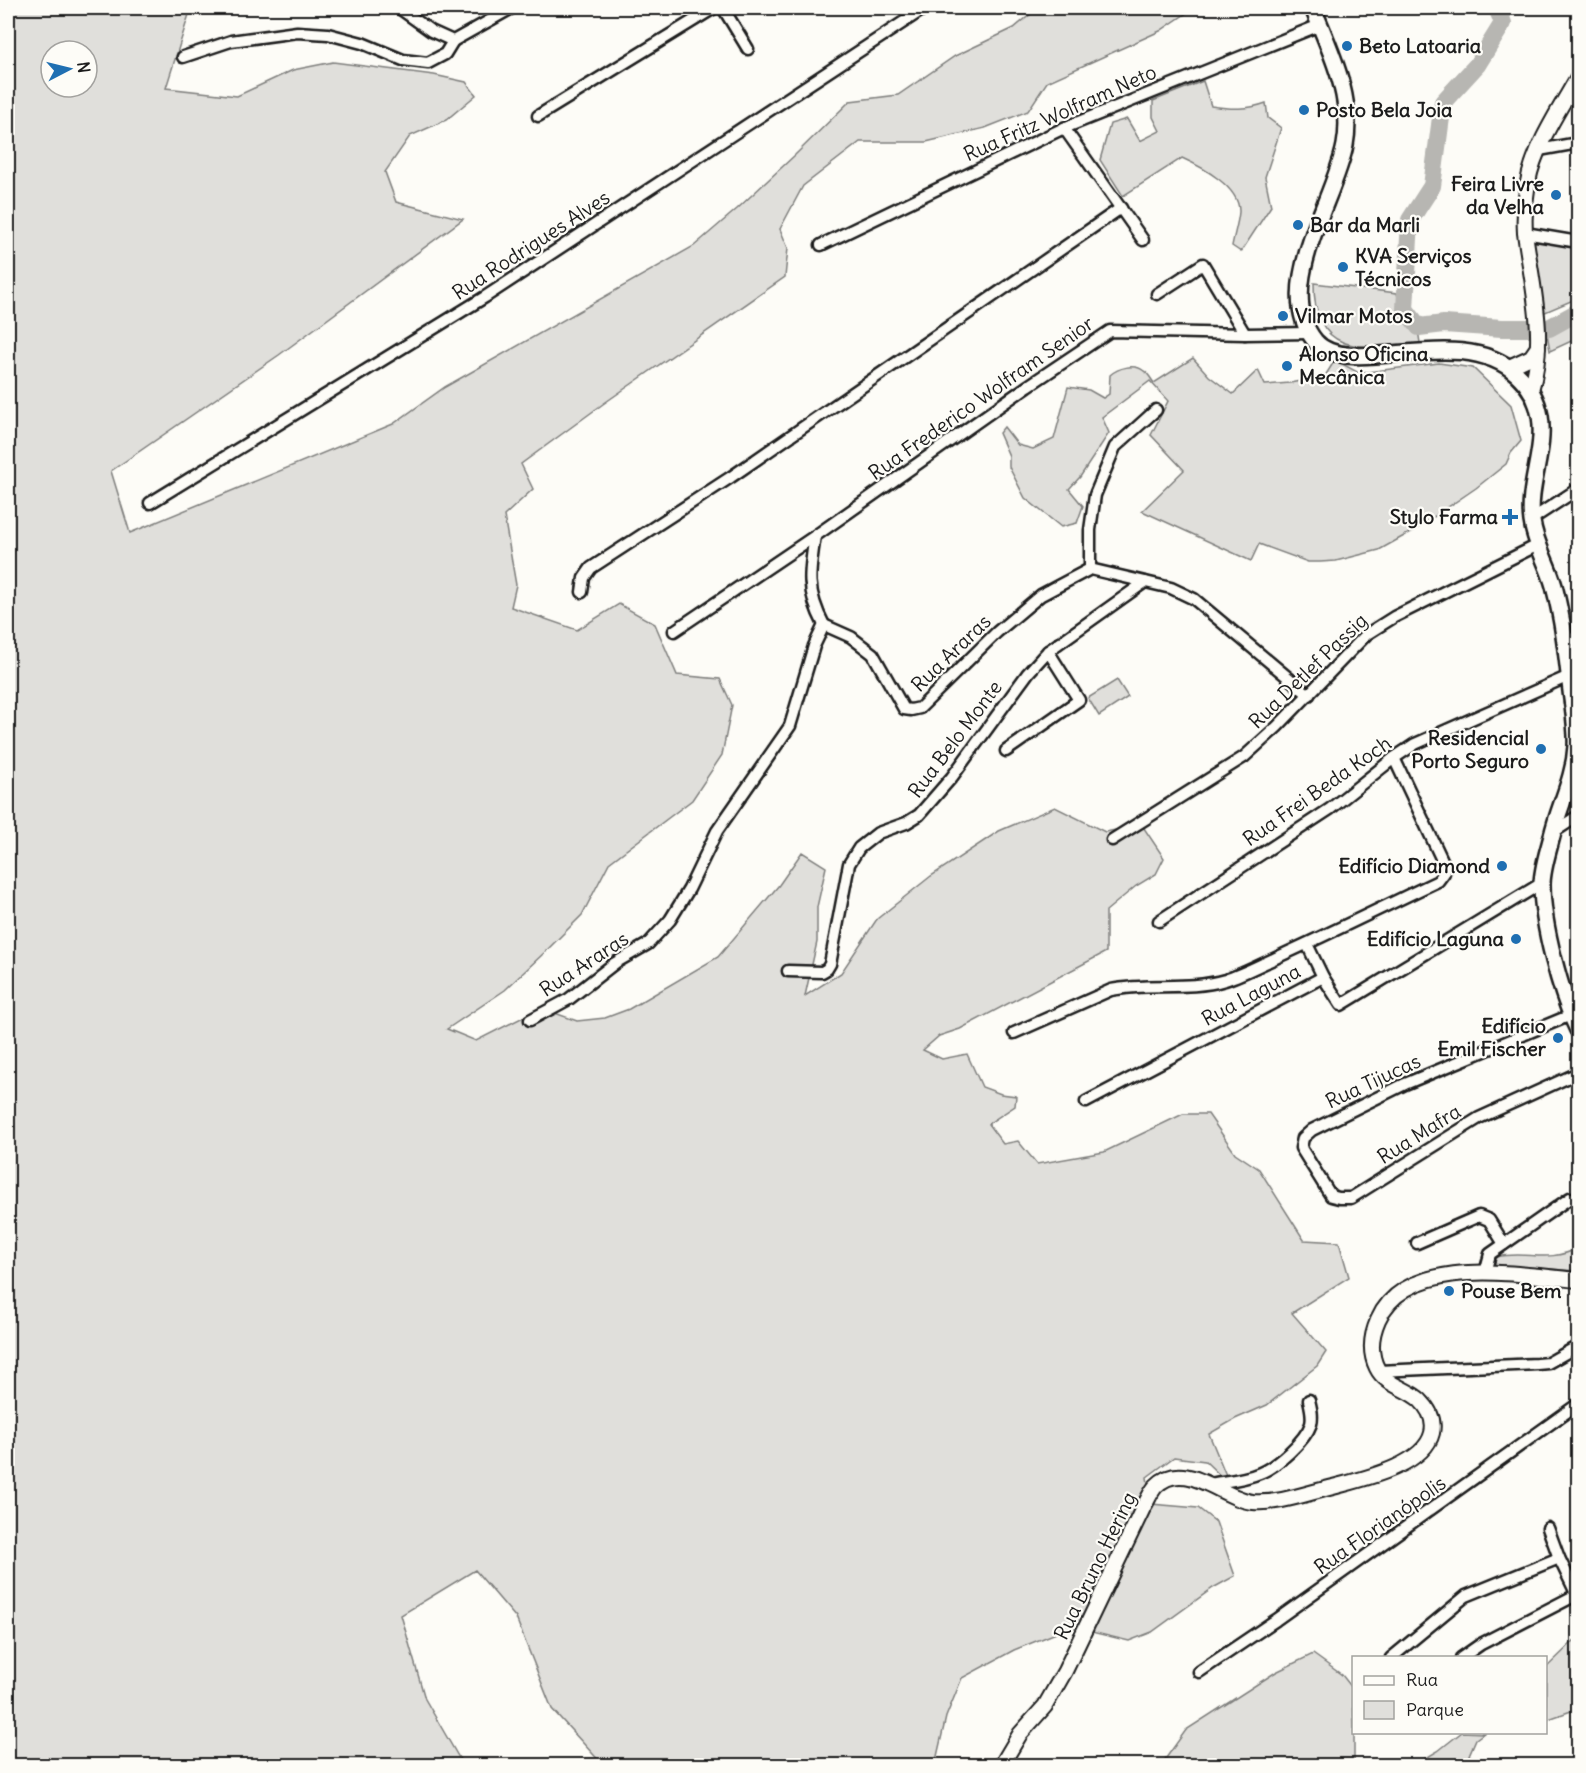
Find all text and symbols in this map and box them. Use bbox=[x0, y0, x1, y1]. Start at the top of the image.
place label: Beto Latoaria bbox=[1359, 33, 1482, 58]
north arrow bbox=[39, 39, 99, 99]
marker: Beto Latoaria bbox=[1340, 39, 1354, 53]
street label: Rua Fritz Wolfram Neto bbox=[960, 59, 1160, 166]
text: N bbox=[73, 60, 94, 74]
place label: Posto Bela Joia bbox=[1316, 97, 1453, 122]
marker: Posto Bela Joia bbox=[1297, 103, 1311, 117]
place label: Feira Livre da Velha bbox=[1451, 171, 1545, 219]
street label: Rua Rodrigues Alves bbox=[447, 184, 614, 305]
marker: Feira Livre da Velha bbox=[1549, 188, 1563, 202]
place label: Bar da Marli bbox=[1310, 212, 1420, 237]
marker: Bar da Marli bbox=[1291, 218, 1305, 232]
place label: KVA Serviços Técnicos bbox=[1355, 243, 1471, 291]
marker: KVA Serviços Técnicos bbox=[1336, 260, 1350, 274]
place label: Vilmar Motos bbox=[1295, 303, 1413, 328]
marker: Vilmar Motos bbox=[1276, 309, 1290, 323]
street label: Rua Frederico Wolfram Senior bbox=[863, 310, 1098, 485]
place label: Alonso Oficina Mecânica bbox=[1299, 341, 1429, 389]
marker: Alonso Oficina Mecânica bbox=[1280, 359, 1294, 373]
place label: Stylo Farma bbox=[1390, 504, 1499, 529]
marker: Stylo Farma bbox=[1503, 510, 1517, 524]
street label: Rua Detlef Passig bbox=[1243, 608, 1372, 734]
street label: Rua Araras bbox=[906, 609, 996, 697]
street label: Rua Belo Monte bbox=[902, 675, 1007, 802]
place label: Residencial Porto Seguro bbox=[1411, 725, 1529, 773]
street label: Rua Frei Beda Koch bbox=[1238, 730, 1396, 851]
marker: Residencial Porto Seguro bbox=[1534, 742, 1548, 756]
place label: Edifício Diamond bbox=[1338, 853, 1490, 878]
marker: Edifício Diamond bbox=[1495, 859, 1509, 873]
street label: Rua Araras bbox=[535, 926, 633, 1002]
place label: Edifício Laguna bbox=[1367, 926, 1505, 951]
marker: Edifício Laguna bbox=[1509, 932, 1523, 946]
street label: Rua Laguna bbox=[1197, 958, 1304, 1031]
place label: Edifício Emil Fischer bbox=[1438, 1013, 1547, 1061]
marker: Edifício Emil Fischer bbox=[1551, 1031, 1565, 1045]
street label: Rua Tijucas bbox=[1321, 1048, 1424, 1113]
street label: Rua Mafra bbox=[1372, 1098, 1465, 1169]
place label: Pouse Bem bbox=[1461, 1278, 1562, 1303]
marker: Pouse Bem bbox=[1442, 1284, 1456, 1298]
street label: Rua Florianópolis bbox=[1309, 1470, 1450, 1579]
street label: Rua Bruno Hering bbox=[1048, 1488, 1141, 1644]
legend bbox=[1352, 1656, 1547, 1734]
text: Rua bbox=[1406, 1668, 1438, 1691]
text: Parque bbox=[1406, 1698, 1464, 1721]

